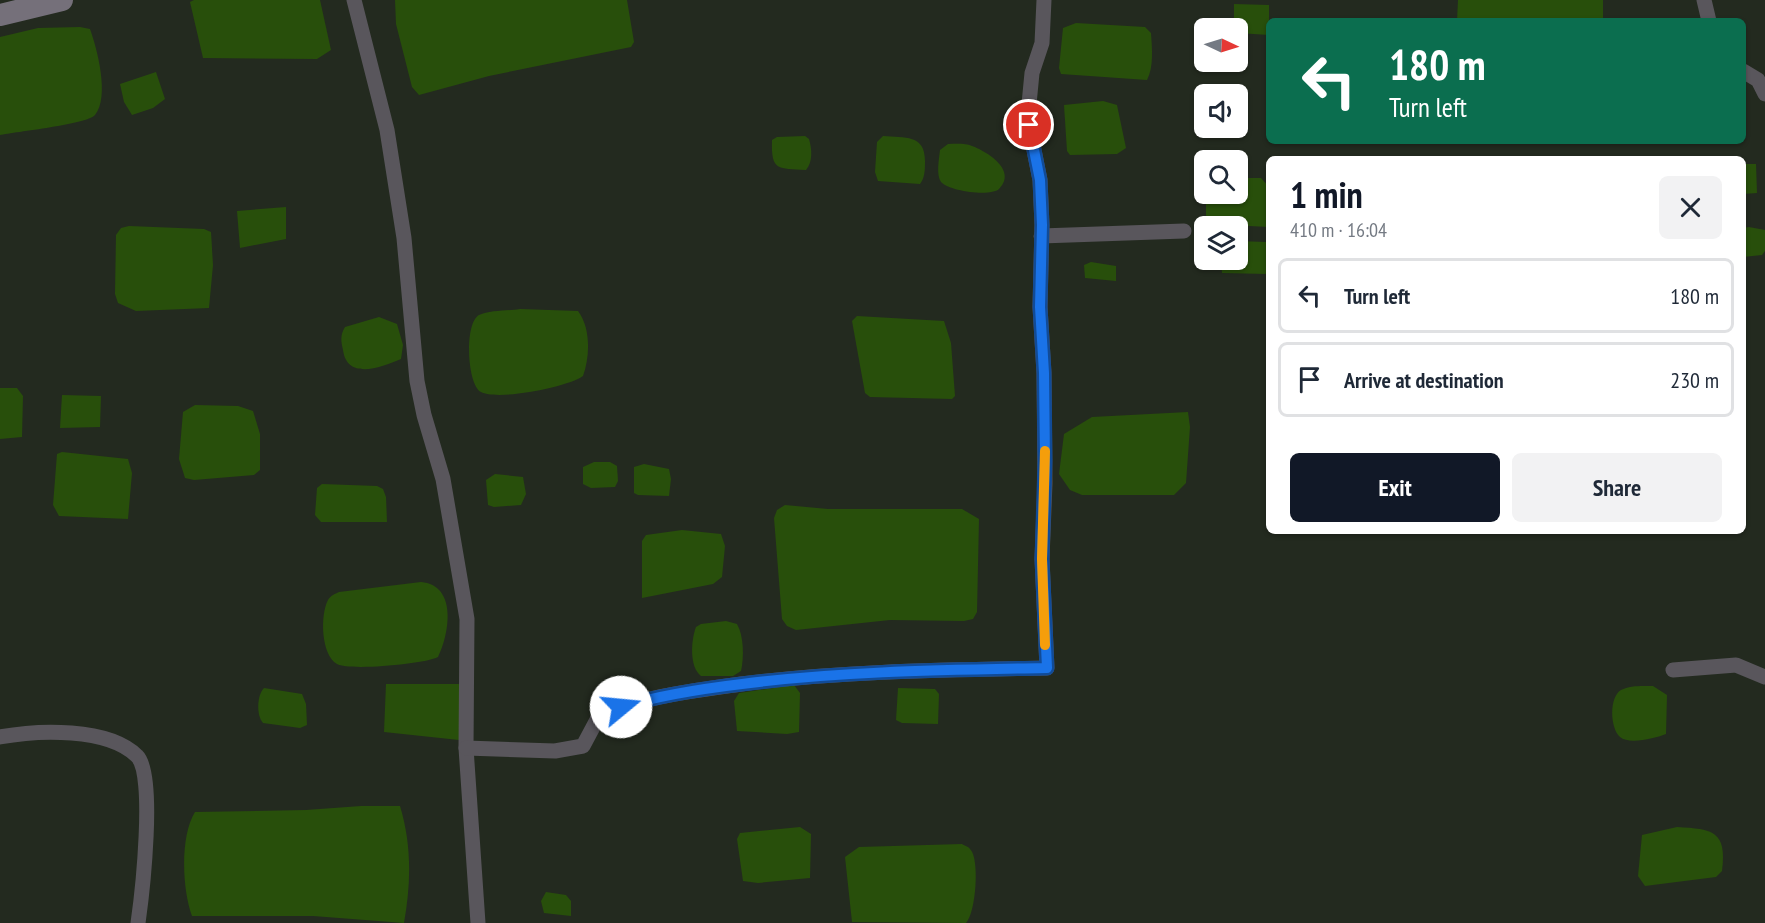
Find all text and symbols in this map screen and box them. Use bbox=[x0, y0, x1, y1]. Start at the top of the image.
north arrow bbox=[1194, 18, 1248, 72]
map controls bbox=[1194, 18, 1248, 270]
text: 180 m bbox=[1389, 37, 1486, 92]
icon: left bbox=[1290, 42, 1368, 120]
button: sound bbox=[1194, 84, 1248, 138]
text: Turn left bbox=[1389, 90, 1467, 124]
pin bbox=[1003, 99, 1054, 150]
icon: arrive bbox=[1012, 108, 1045, 141]
button: search bbox=[1194, 150, 1248, 204]
text: 1 min bbox=[1290, 171, 1363, 218]
button: close bbox=[1659, 176, 1722, 239]
button: layers bbox=[1194, 216, 1248, 270]
text: 410 m · 16:04 bbox=[1290, 217, 1387, 243]
icon: left bbox=[1293, 279, 1326, 312]
text: Turn left bbox=[1344, 282, 1410, 310]
text: 180 m bbox=[1670, 282, 1719, 310]
icon: arrive bbox=[1293, 363, 1326, 396]
text: Arrive at destination bbox=[1344, 366, 1504, 394]
text: 230 m bbox=[1670, 366, 1719, 394]
button: Exit bbox=[1290, 453, 1500, 522]
button: Share bbox=[1512, 453, 1722, 522]
position arrow bbox=[589, 675, 653, 739]

